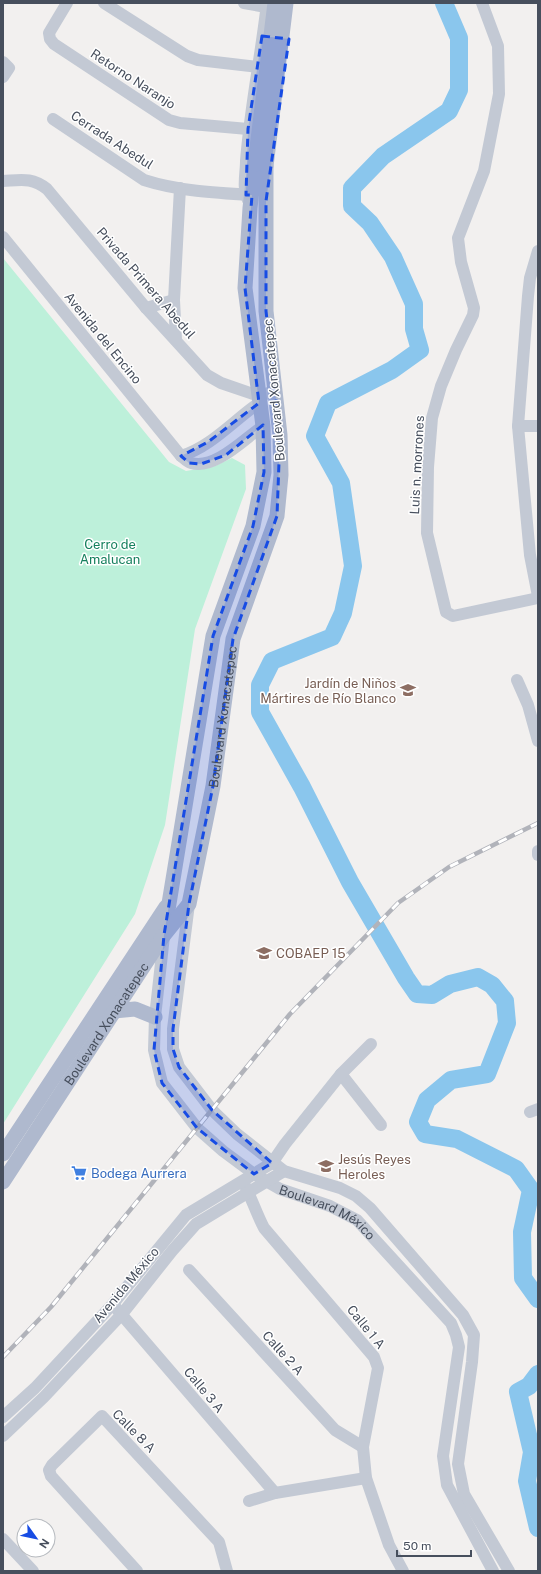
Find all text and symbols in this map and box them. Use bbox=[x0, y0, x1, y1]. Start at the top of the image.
street label: Retorno Naranjo bbox=[88, 46, 178, 112]
street label: Cerrada Abedul bbox=[68, 108, 156, 172]
street label: Privada Primera Abedul bbox=[94, 224, 198, 342]
street label: Avenida del Encino bbox=[61, 289, 145, 387]
street label: Boulevard Xonacatepec bbox=[260, 318, 288, 462]
street label: Luis n. morrones bbox=[407, 415, 427, 515]
park label: Cerro de Amalucan bbox=[80, 537, 140, 567]
street label: Boulevard Xonacatepec bbox=[205, 645, 240, 789]
place label: Jardín de Niños Mártires de Río Blanco bbox=[260, 676, 396, 706]
school or university icon: Jardín de Niños Mártires de Río Blanco bbox=[399, 681, 417, 699]
school or university icon: COBAEP 15 bbox=[255, 944, 273, 962]
place label: COBAEP 15 bbox=[276, 946, 346, 961]
street label: Boulevard Xonacatepec bbox=[61, 960, 152, 1088]
place label: Jesús Reyes Heroles bbox=[338, 1152, 411, 1182]
school or university icon: Jesús Reyes Heroles bbox=[317, 1157, 335, 1175]
supermarket icon: Bodega Aurrera bbox=[70, 1164, 88, 1182]
place label: Bodega Aurrera bbox=[91, 1166, 187, 1181]
street label: Boulevard México bbox=[277, 1182, 379, 1243]
street label: Avenida México bbox=[90, 1244, 162, 1326]
street label: Calle 1 A bbox=[344, 1302, 388, 1352]
street label: Calle 2 A bbox=[259, 1328, 307, 1378]
street label: Calle 3 A bbox=[181, 1364, 227, 1416]
street label: Calle 8 A bbox=[109, 1406, 159, 1456]
north arrow bbox=[16, 1518, 56, 1558]
scale bar bbox=[397, 1532, 471, 1558]
text: N bbox=[37, 1537, 52, 1550]
text: 50 m bbox=[403, 1539, 431, 1553]

